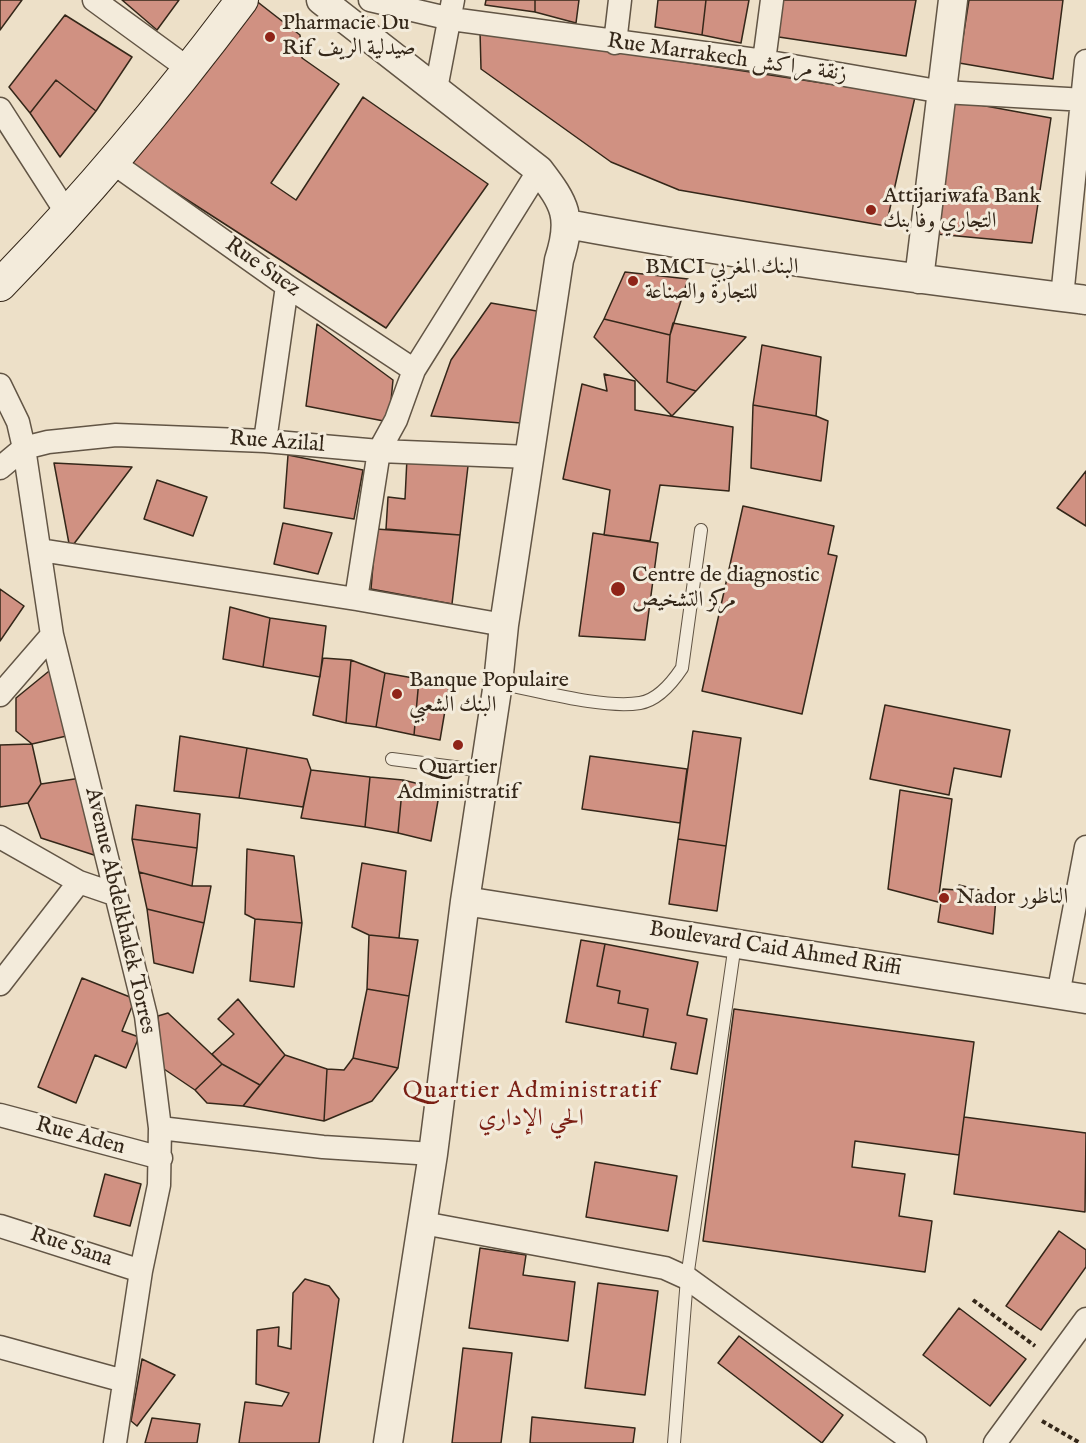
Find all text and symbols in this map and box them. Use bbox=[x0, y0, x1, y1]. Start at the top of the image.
place label: Pharmacie Du Rif صيدلية الريف bbox=[282, 11, 416, 62]
street label: Rue Marrakech زنقة مراكش bbox=[605, 29, 849, 89]
marker: Pharmacie Du Rif صيدلية الريف bbox=[263, 30, 277, 44]
place label: Attijariwafa Bank التجاري وفا بنك bbox=[883, 184, 1041, 236]
marker: Attijariwafa Bank التجاري وفا بنك bbox=[864, 203, 878, 217]
street label: Rue Suez bbox=[219, 233, 305, 303]
place label: BMCI البنك المغربي للتجارة والصناعة bbox=[645, 255, 798, 306]
marker: BMCI البنك المغربي للتجارة والصناعة bbox=[626, 274, 640, 288]
street label: Rue Azilal bbox=[228, 427, 326, 459]
place label: Centre de diagnostic مركز التشخيص bbox=[632, 563, 820, 614]
marker: Centre de diagnostic مركز التشخيص bbox=[609, 580, 627, 598]
place label: Banque Populaire البنك الشعبي bbox=[409, 668, 569, 720]
marker: Banque Populaire البنك الشعبي bbox=[390, 687, 404, 701]
marker: Quartier Administratif bbox=[451, 738, 465, 752]
place label: Quartier Administratif bbox=[397, 755, 519, 806]
street label: Avenue Abdelkhalek Torres bbox=[78, 785, 160, 1037]
place label: Nador الناظور bbox=[956, 885, 1068, 911]
marker: Nador الناظور bbox=[937, 891, 951, 905]
street label: Boulevard Caid Ahmed Riffi bbox=[647, 917, 903, 983]
district label: Quartier Administratif الحي الإداري bbox=[403, 1078, 659, 1134]
street label: Rue Aden bbox=[32, 1112, 128, 1162]
street label: Rue Sana bbox=[27, 1222, 115, 1274]

